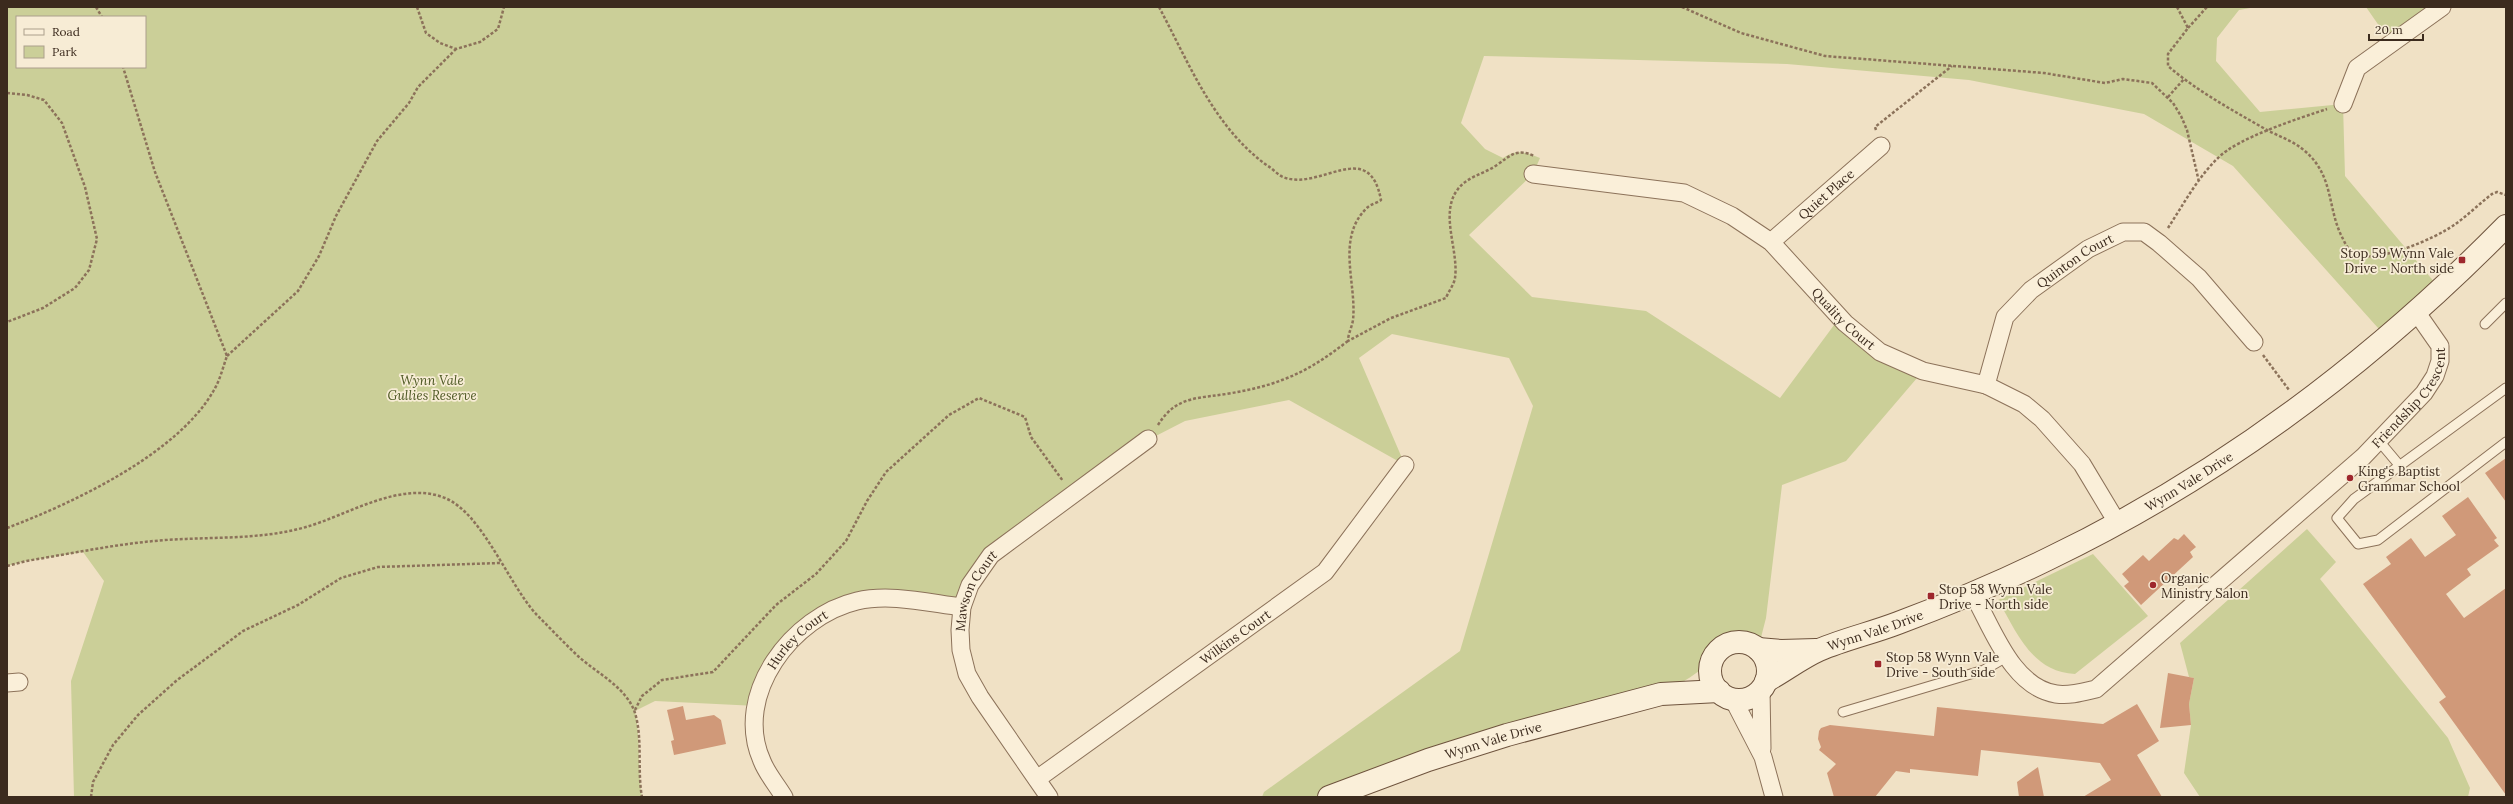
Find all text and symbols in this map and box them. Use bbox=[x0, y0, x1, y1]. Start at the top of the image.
legend bbox=[16, 16, 146, 68]
scale bar bbox=[2369, 16, 2423, 42]
text: 20 m bbox=[2375, 22, 2403, 37]
text: Road bbox=[52, 24, 80, 39]
text: Park bbox=[52, 44, 78, 59]
street label: Quiet Place bbox=[1794, 165, 1858, 223]
street label: Quinton Court bbox=[2033, 230, 2116, 292]
place label: Stop 59 Wynn Vale Drive - North side bbox=[2341, 245, 2454, 277]
marker: Stop 59 Wynn Vale Drive - North side bbox=[2457, 255, 2467, 265]
street label: Quality Court bbox=[1808, 284, 1879, 353]
street label: Friendship Crescent bbox=[2368, 347, 2449, 451]
park label: Wynn Vale Gullies Reserve bbox=[387, 372, 477, 404]
street label: Wynn Vale Drive bbox=[2142, 448, 2236, 515]
place label: King's Baptist Grammar School bbox=[2358, 463, 2460, 495]
marker: King's Baptist Grammar School bbox=[2345, 473, 2355, 483]
street label: Mawson Court bbox=[951, 545, 1000, 632]
place label: Organic Ministry Salon bbox=[2161, 570, 2249, 602]
marker: Organic Ministry Salon bbox=[2148, 580, 2158, 590]
place label: Stop 58 Wynn Vale Drive - North side bbox=[1939, 581, 2052, 613]
marker: Stop 58 Wynn Vale Drive - North side bbox=[1926, 591, 1936, 601]
street label: Wilkins Court bbox=[1196, 605, 1274, 668]
street label: Hurley Court bbox=[763, 606, 831, 672]
street label: Wynn Vale Drive bbox=[1825, 606, 1926, 654]
place label: Stop 58 Wynn Vale Drive - South side bbox=[1886, 649, 1999, 681]
marker: Stop 58 Wynn Vale Drive - South side bbox=[1873, 659, 1883, 669]
street label: Wynn Vale Drive bbox=[1443, 718, 1544, 763]

